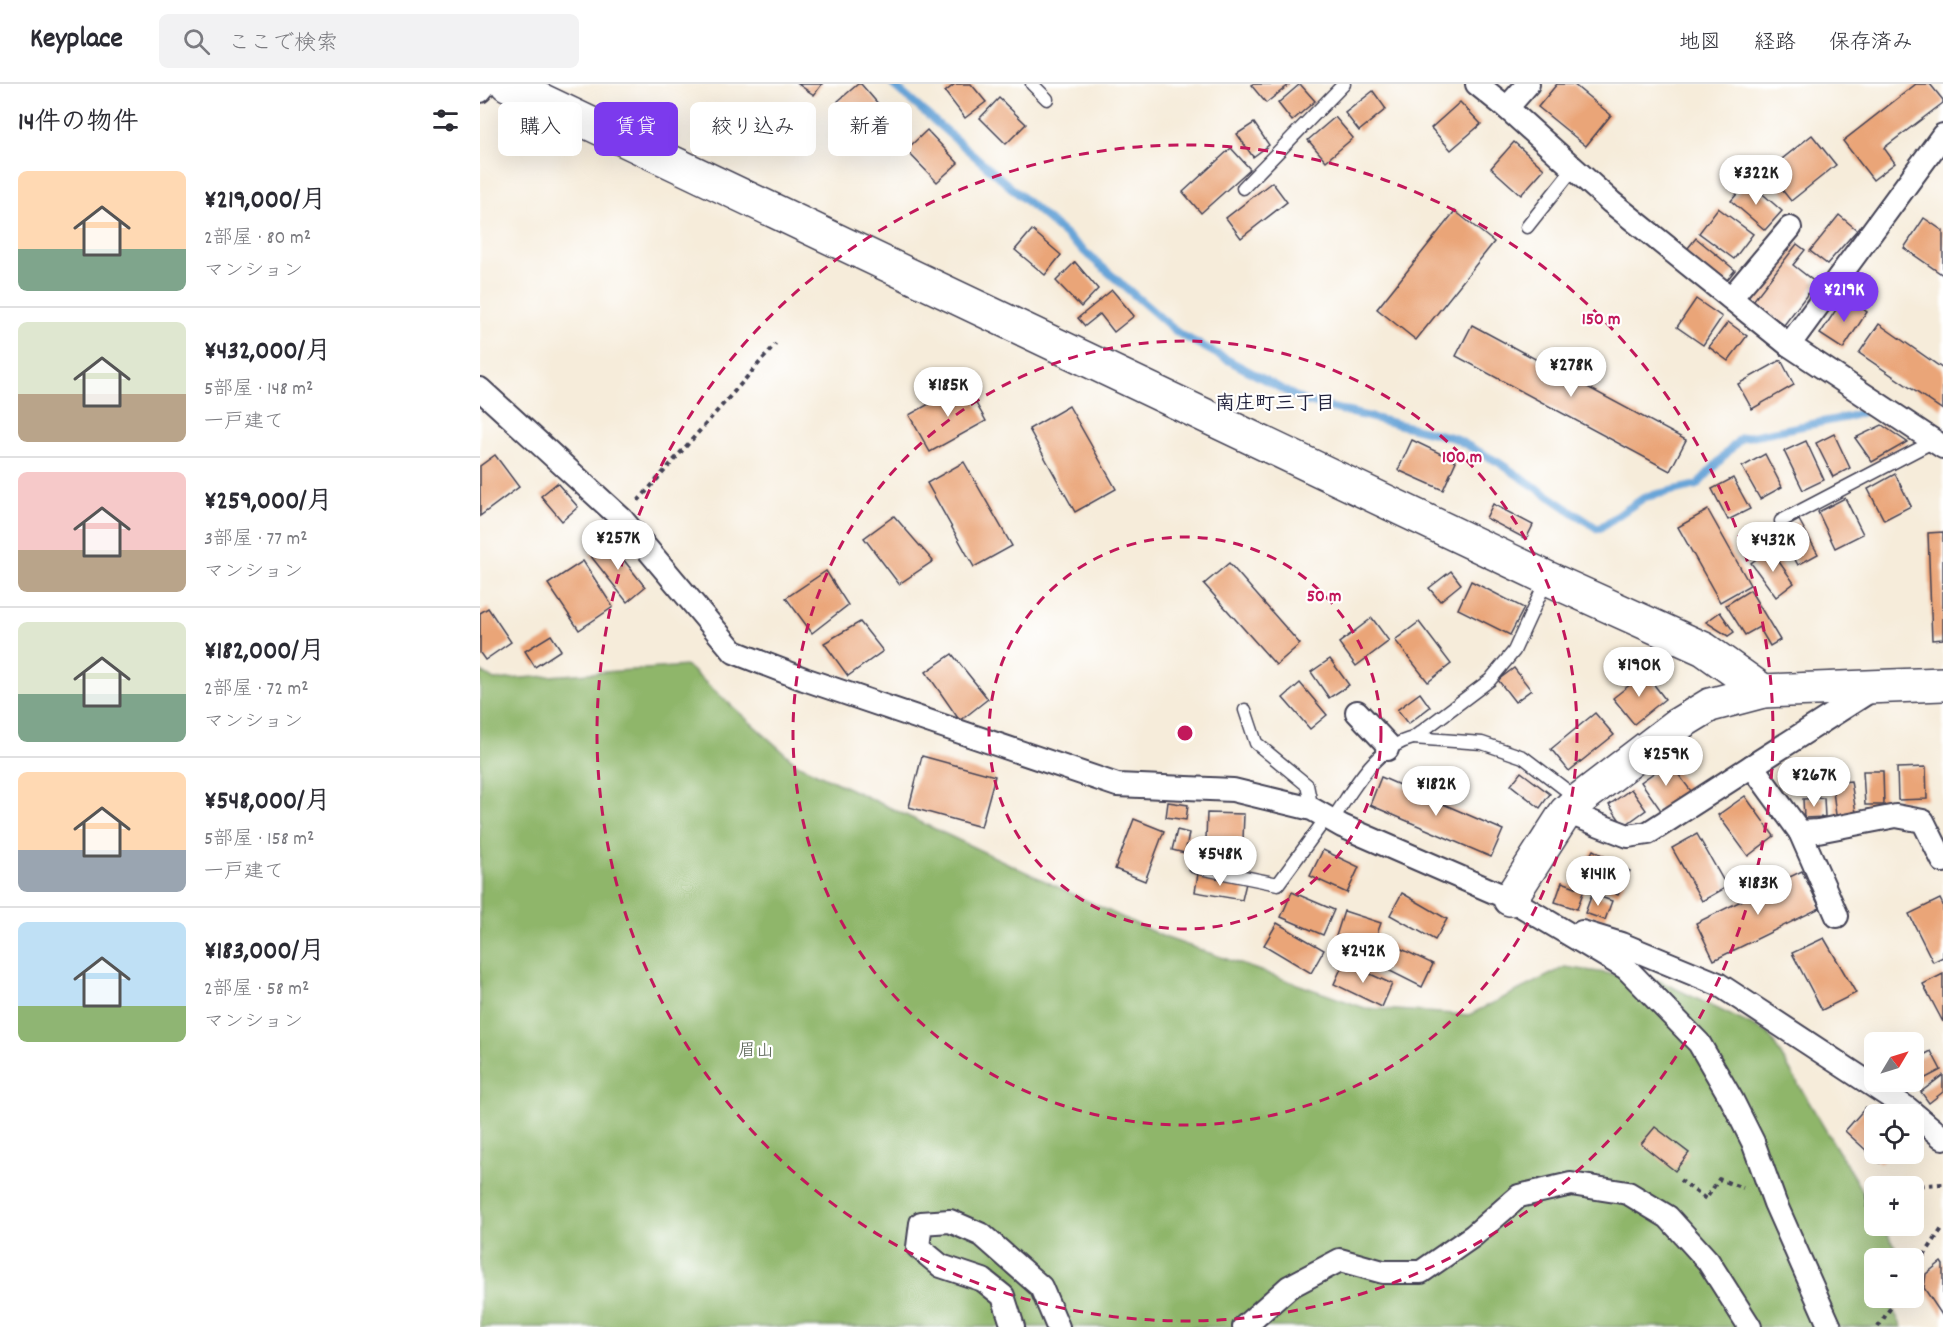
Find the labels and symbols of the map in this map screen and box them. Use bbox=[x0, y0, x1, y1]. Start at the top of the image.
pin: ¥322K bbox=[1714, 155, 1798, 206]
pin: ¥219K bbox=[1802, 272, 1886, 323]
text: 150 m bbox=[1582, 308, 1620, 333]
pin: ¥278K bbox=[1529, 347, 1613, 398]
pin: ¥185K bbox=[906, 367, 990, 418]
district label: 南庄町三丁目 bbox=[1215, 391, 1335, 419]
text: 100 m bbox=[1442, 446, 1482, 471]
pin: ¥257K bbox=[576, 520, 660, 571]
pin: ¥432K bbox=[1731, 522, 1815, 573]
text: 50 m bbox=[1307, 585, 1341, 610]
pin: ¥190K bbox=[1597, 647, 1681, 698]
centre of rings bbox=[1175, 723, 1195, 743]
pin: ¥259K bbox=[1624, 736, 1708, 787]
pin: ¥267K bbox=[1772, 757, 1856, 808]
pin: ¥182K bbox=[1394, 766, 1478, 817]
pin: ¥548K bbox=[1178, 836, 1262, 887]
pin: ¥141K bbox=[1556, 856, 1640, 907]
pin: ¥183K bbox=[1716, 865, 1800, 916]
pin: ¥242K bbox=[1321, 933, 1405, 984]
north arrow bbox=[1864, 1032, 1924, 1092]
park label: 眉山 bbox=[738, 1040, 774, 1065]

